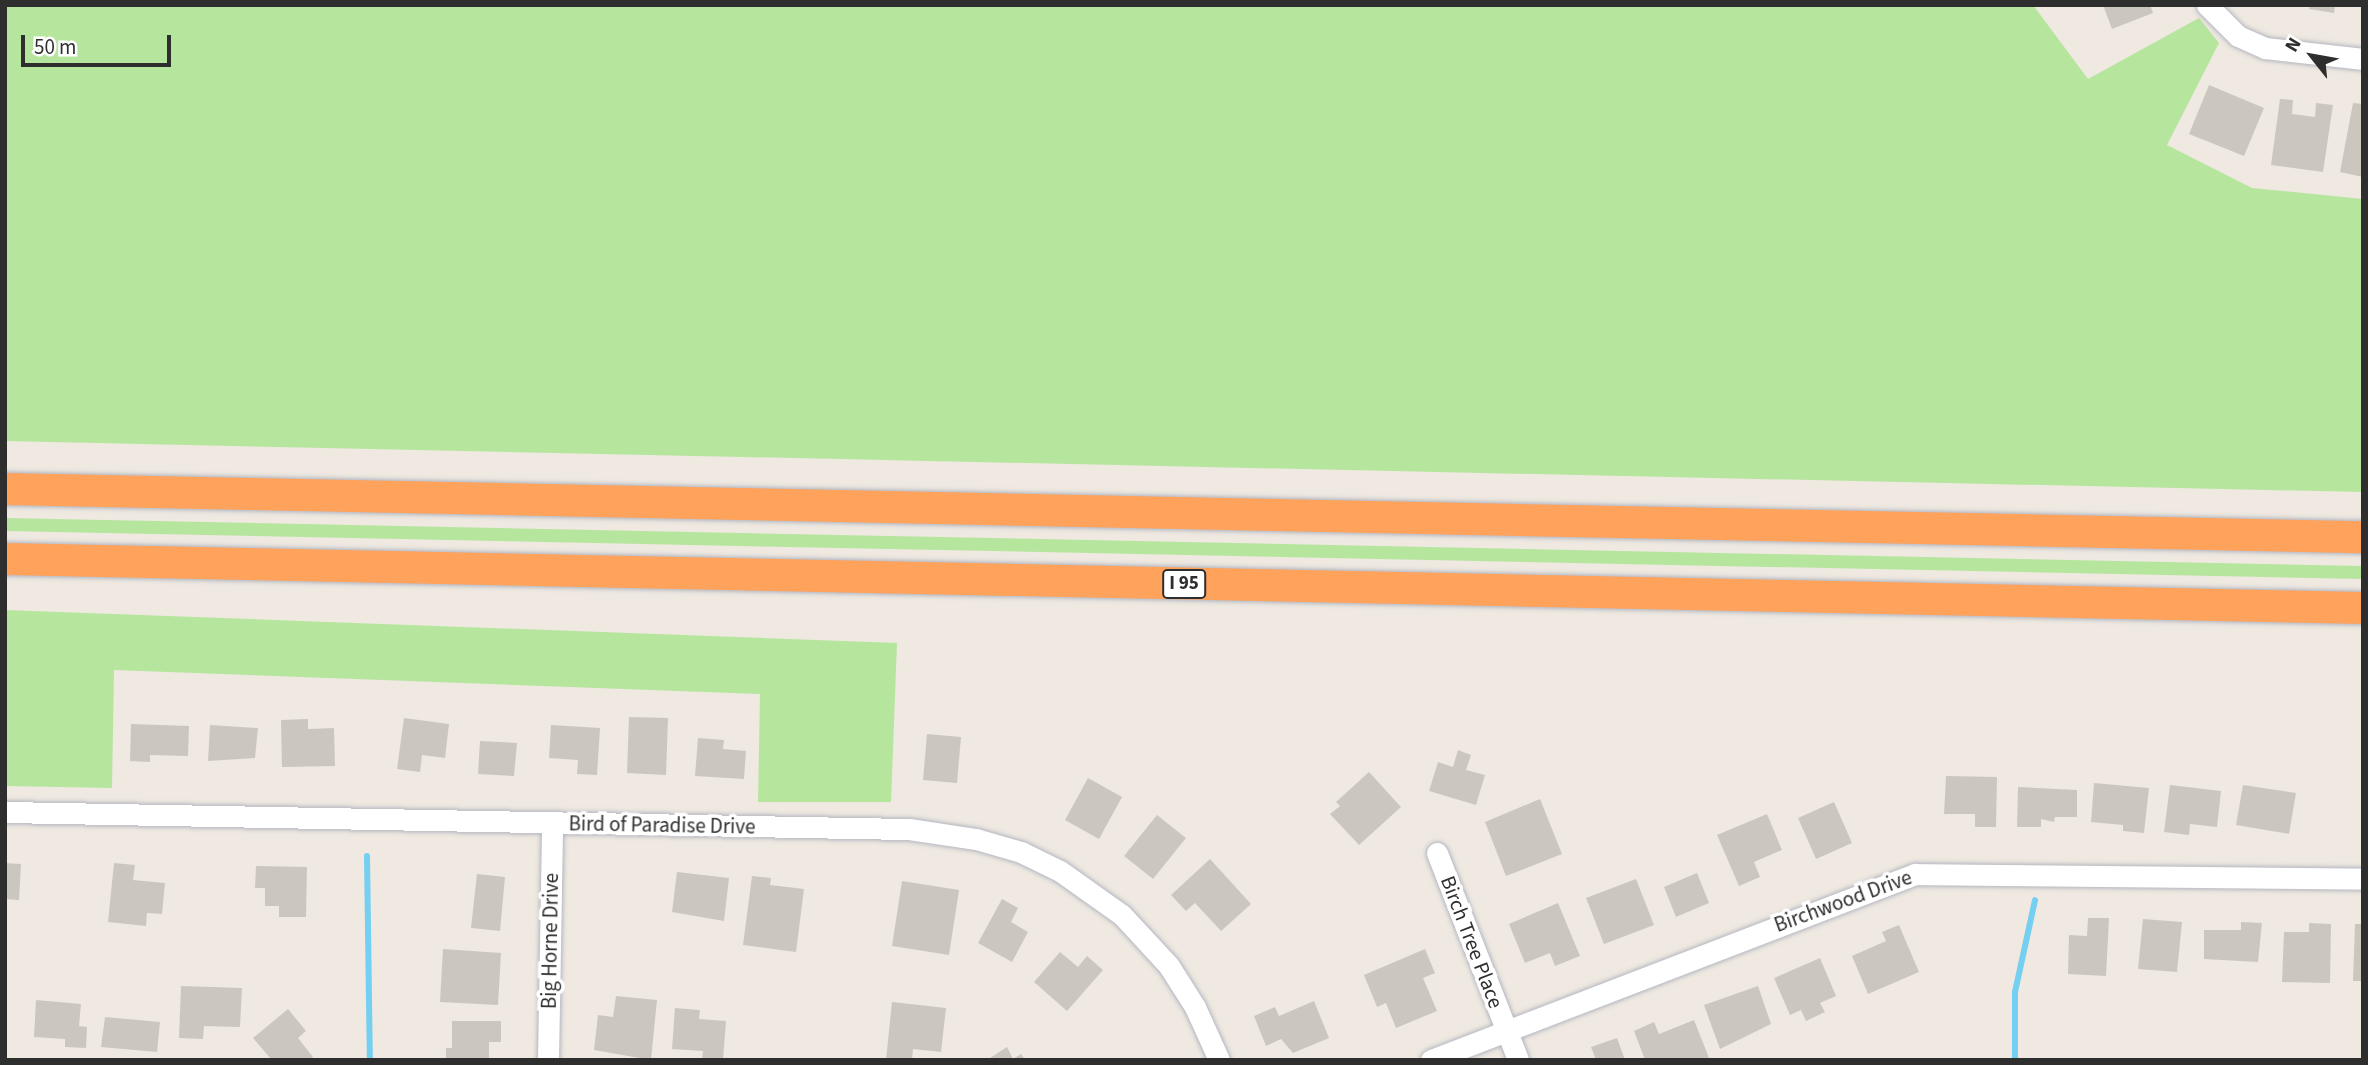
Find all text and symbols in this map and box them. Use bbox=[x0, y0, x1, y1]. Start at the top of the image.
scale bar bbox=[24, 21, 175, 65]
north arrow bbox=[2277, 21, 2347, 91]
text: 50 m bbox=[34, 32, 76, 62]
text: N bbox=[2279, 33, 2308, 57]
road number: I 95 bbox=[1161, 568, 1207, 600]
street label: Bird of Paradise Drive bbox=[568, 811, 756, 839]
street label: Birchwood Drive bbox=[1771, 864, 1915, 938]
street label: Birch Tree Place bbox=[1435, 872, 1509, 1012]
street label: Big Horne Drive bbox=[536, 873, 564, 1009]

